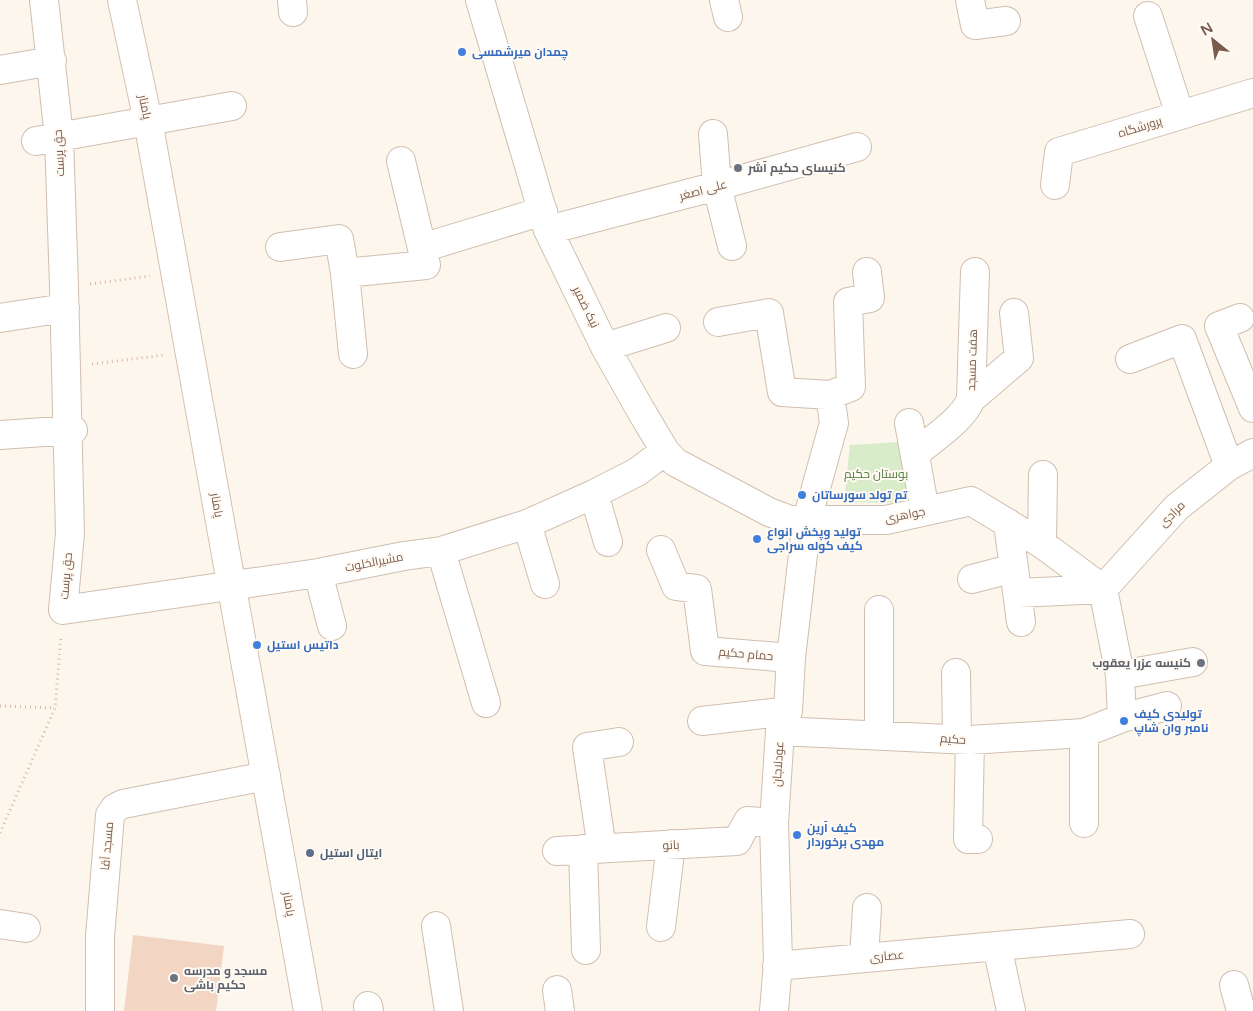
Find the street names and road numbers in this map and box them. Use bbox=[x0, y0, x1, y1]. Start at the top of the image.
street label: پامنار bbox=[133, 92, 155, 122]
street label: پرورشگاه bbox=[1116, 113, 1165, 142]
street label: حق پرست bbox=[51, 129, 69, 177]
street label: علی اصغر bbox=[677, 177, 728, 203]
street label: نیک ضمیر bbox=[569, 283, 602, 330]
street label: هفت مسجد bbox=[964, 329, 980, 391]
street label: پامنار bbox=[206, 491, 226, 519]
street label: مرادی bbox=[1156, 498, 1188, 530]
street label: جواهری bbox=[884, 504, 926, 526]
street label: مشیرالخلوت bbox=[344, 549, 404, 575]
street label: حق پرست bbox=[57, 552, 77, 600]
street label: حمام حکیم bbox=[718, 645, 774, 664]
street label: حکیم bbox=[939, 731, 966, 748]
street label: عودلاجان bbox=[769, 741, 787, 787]
street label: مسجد آقا bbox=[98, 821, 116, 871]
street label: بانو bbox=[662, 838, 680, 852]
street label: پامنار bbox=[278, 890, 298, 918]
street label: عصاری bbox=[869, 948, 905, 964]

